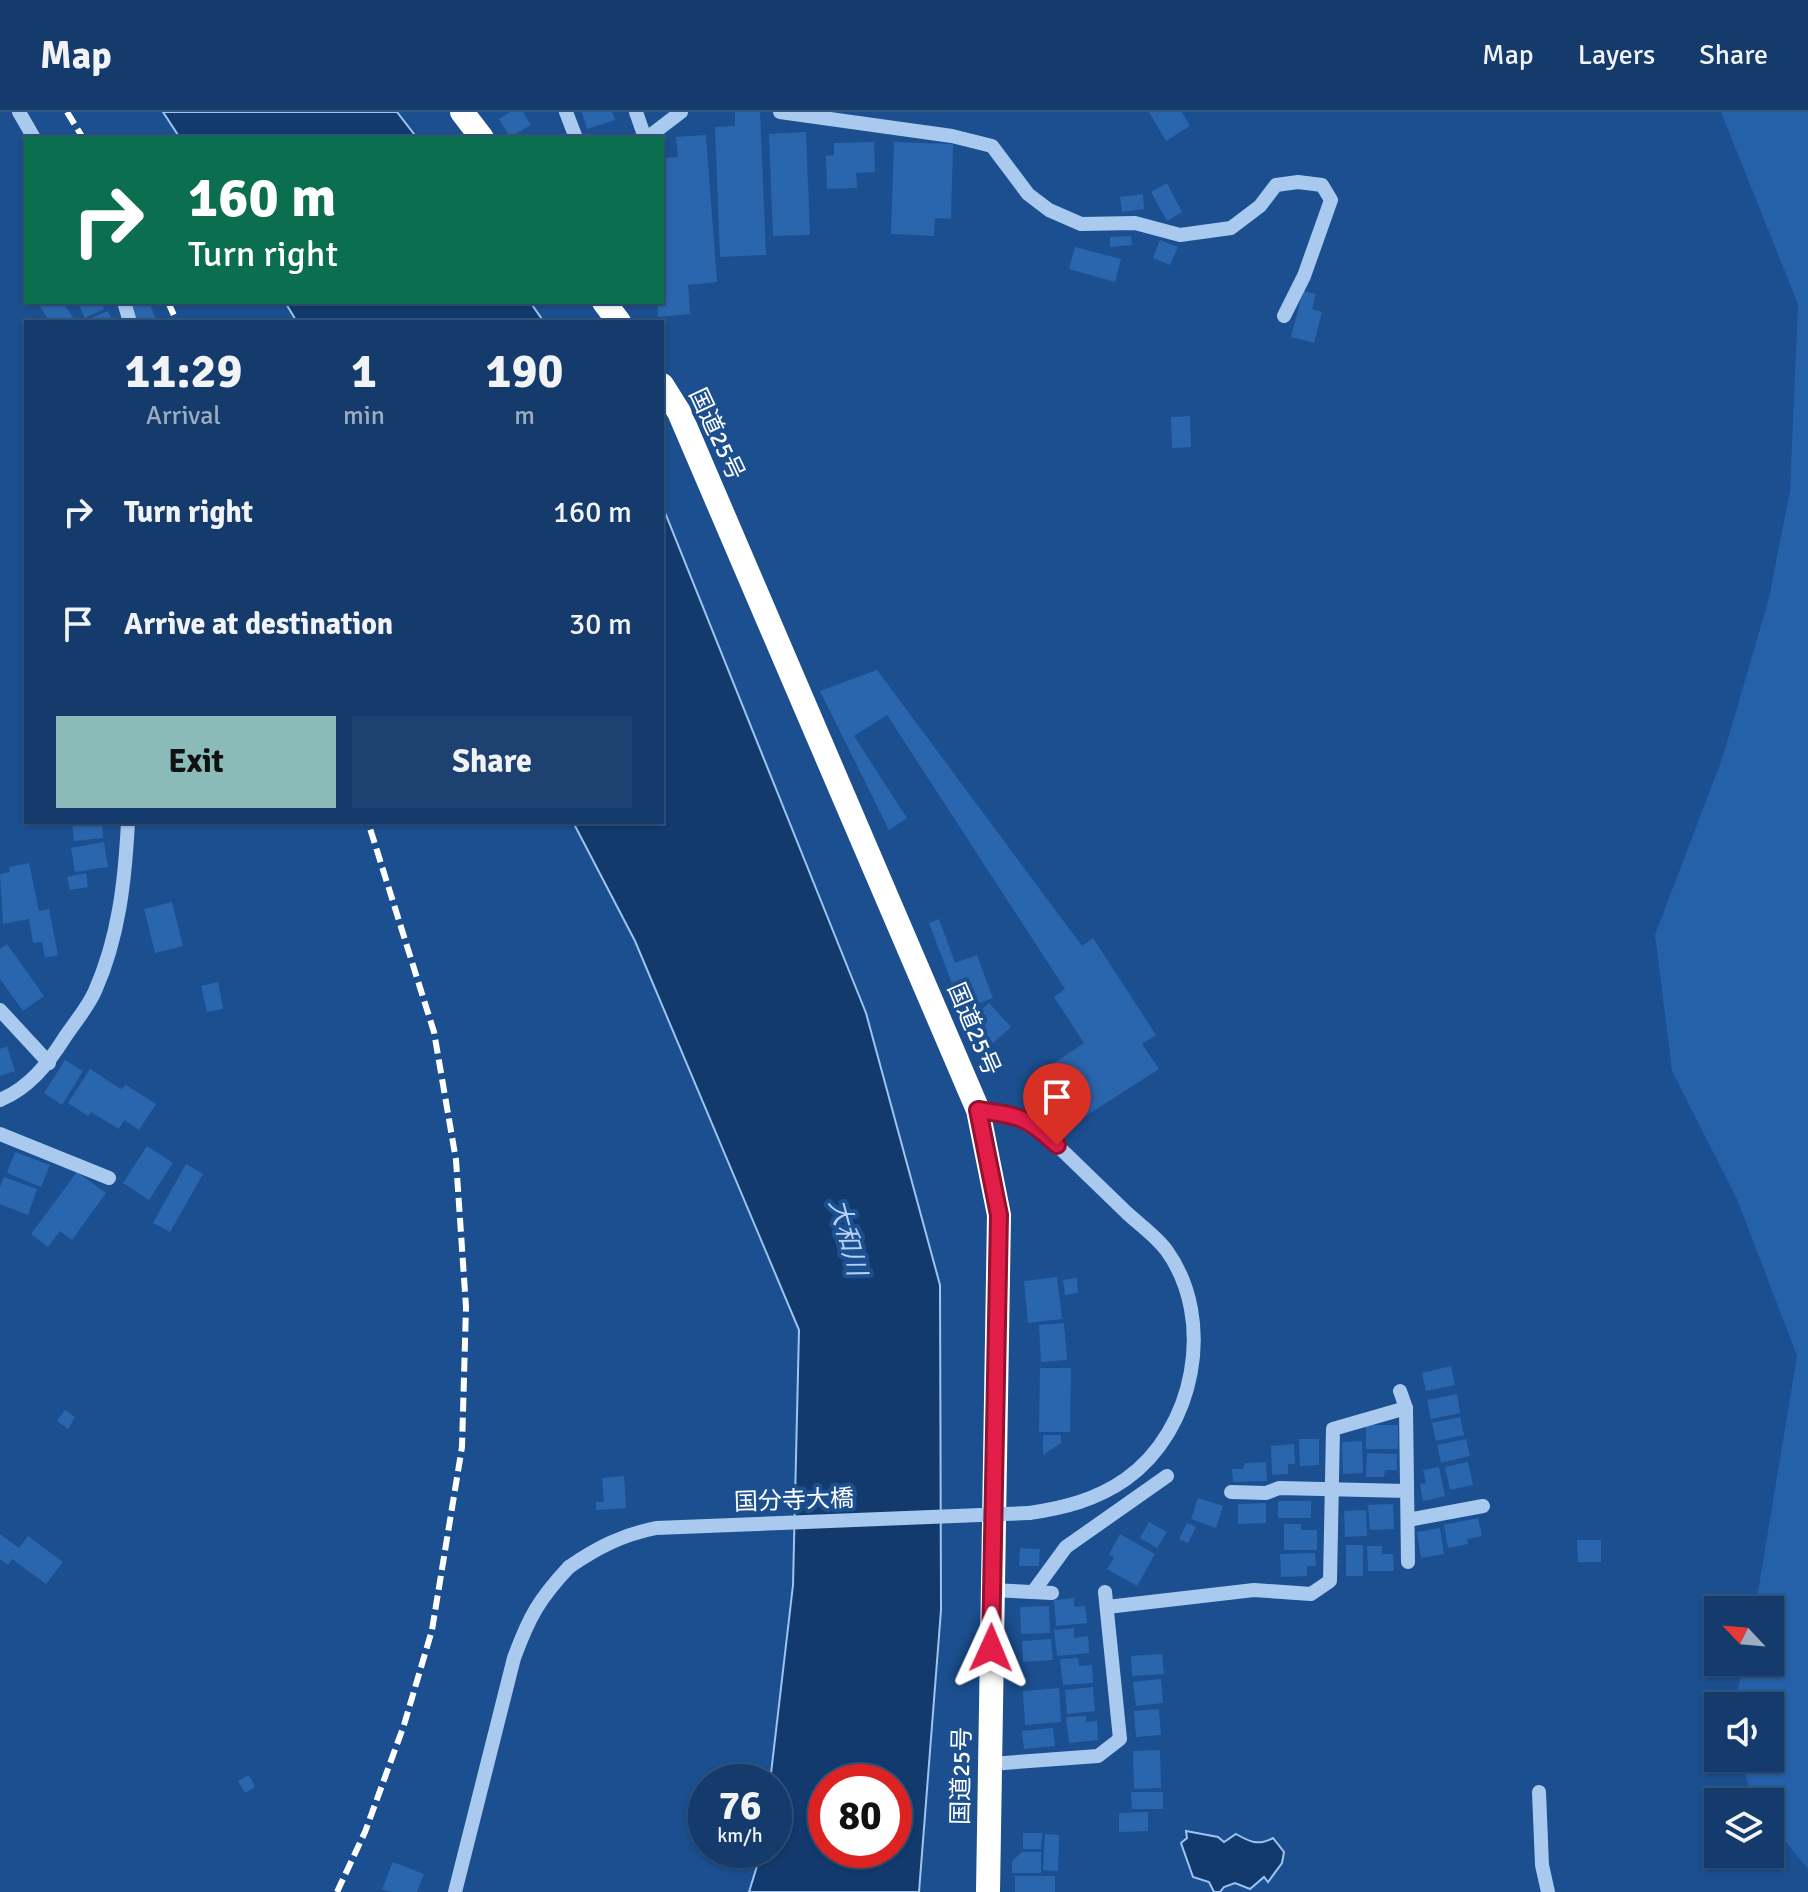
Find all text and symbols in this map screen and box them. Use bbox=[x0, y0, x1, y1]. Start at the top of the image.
text: Map bbox=[40, 32, 112, 79]
text: Map bbox=[1482, 38, 1534, 72]
text: Layers bbox=[1578, 38, 1655, 72]
text: Share bbox=[1699, 38, 1768, 72]
text: 160 m bbox=[188, 163, 336, 232]
icon: right bbox=[56, 168, 160, 272]
text: Turn right bbox=[188, 232, 338, 277]
text: 11:29 bbox=[125, 342, 242, 401]
text: 1 bbox=[351, 342, 377, 401]
text: 190 bbox=[486, 342, 563, 401]
street label: 国道25号 bbox=[683, 383, 751, 485]
text: Arrival bbox=[146, 400, 221, 432]
text: min bbox=[343, 400, 385, 432]
text: m bbox=[514, 400, 535, 432]
icon: right bbox=[56, 490, 100, 534]
text: Turn right bbox=[124, 494, 253, 531]
text: 160 m bbox=[553, 494, 632, 531]
icon: arrive bbox=[56, 602, 100, 646]
text: Arrive at destination bbox=[124, 606, 393, 643]
text: 30 m bbox=[569, 606, 632, 643]
button: Exit bbox=[56, 716, 336, 808]
button: Share bbox=[352, 716, 632, 808]
street label: 国道25号 bbox=[941, 978, 1007, 1080]
pin bbox=[1023, 1063, 1091, 1145]
icon: arrive bbox=[1035, 1075, 1079, 1119]
water label: 大和川 bbox=[821, 1195, 873, 1282]
street label: 国分寺大橋 bbox=[734, 1483, 854, 1517]
north arrow bbox=[1704, 1596, 1784, 1676]
map controls bbox=[1704, 1596, 1784, 1868]
position arrow bbox=[949, 1606, 1033, 1690]
button: sound bbox=[1704, 1692, 1784, 1772]
street label: 国道25号 bbox=[945, 1727, 977, 1825]
speed limit sign: 80 bbox=[808, 1764, 912, 1868]
text: 76 bbox=[718, 1781, 762, 1831]
button: layers bbox=[1704, 1788, 1784, 1868]
text: km/h bbox=[717, 1823, 763, 1848]

